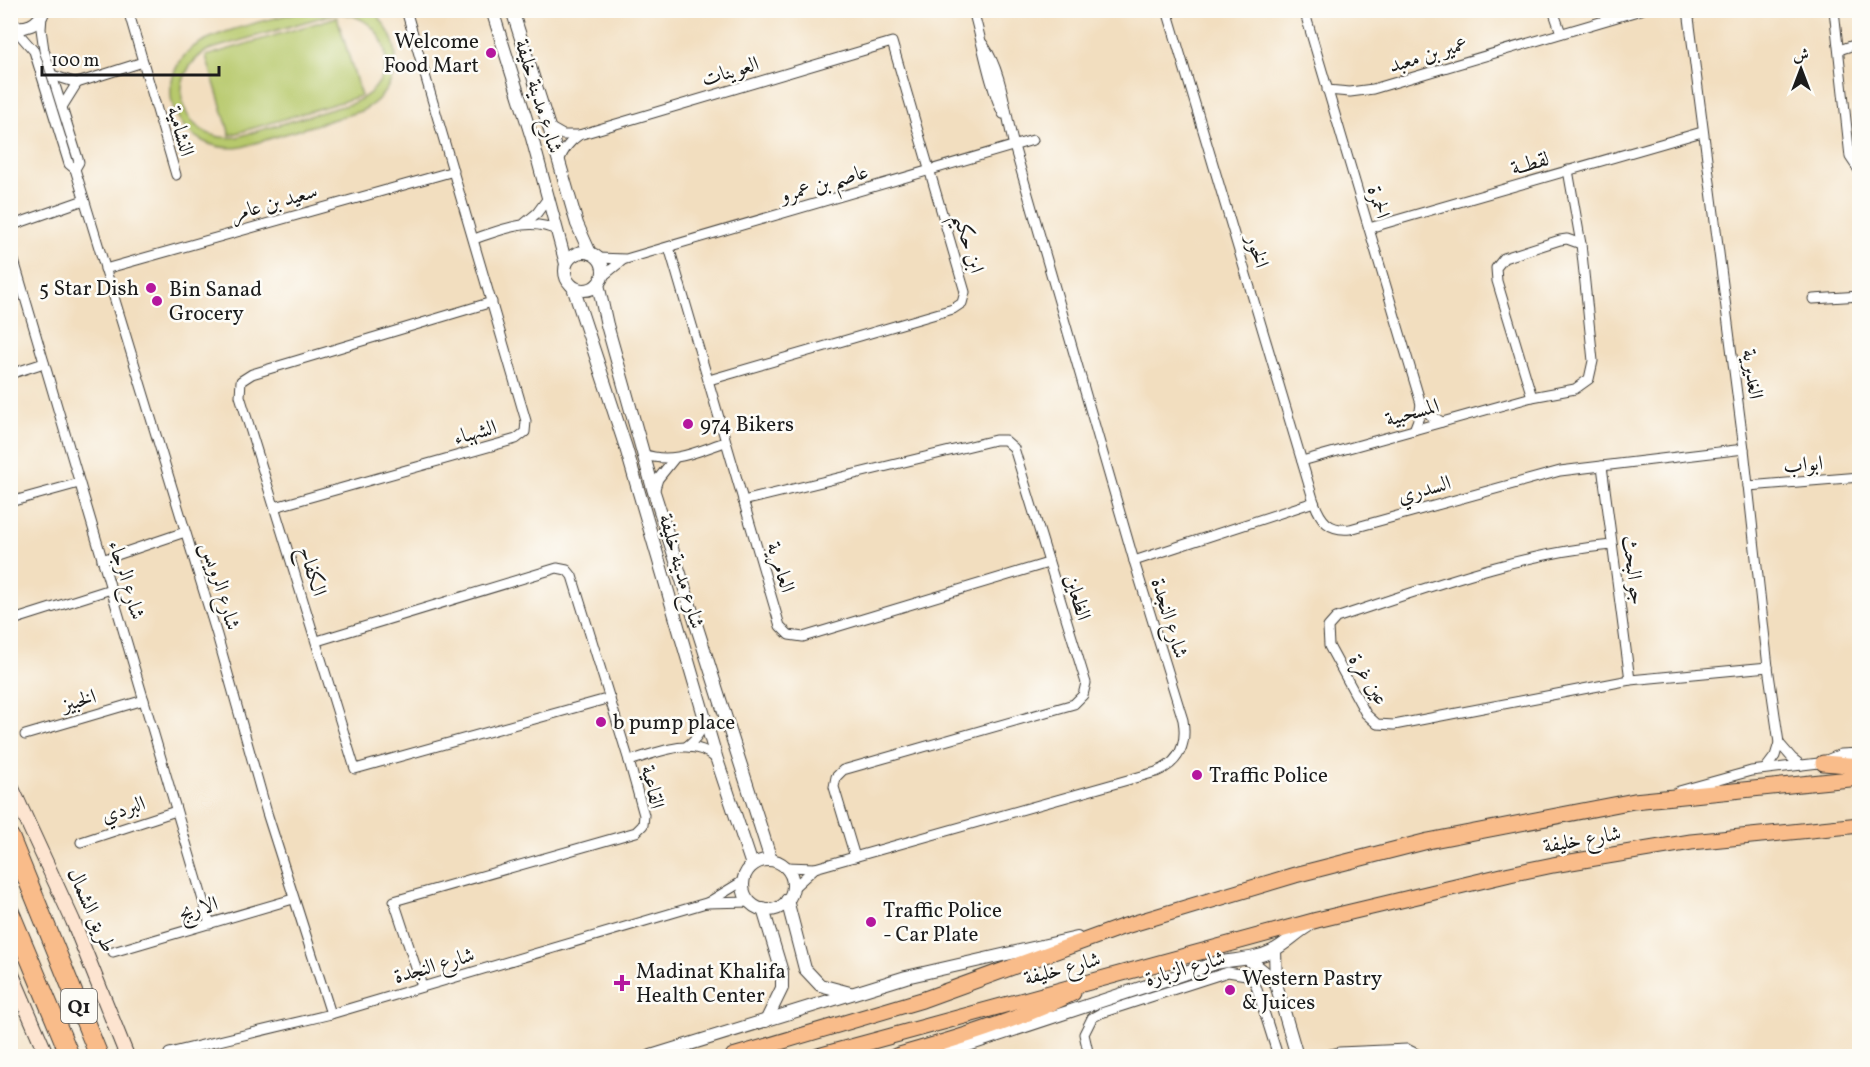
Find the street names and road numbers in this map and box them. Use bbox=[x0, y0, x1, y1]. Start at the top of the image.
street label: عمير بن معبد bbox=[1385, 30, 1472, 81]
street label: شارع مدينة خليفة bbox=[504, 36, 569, 158]
street label: العوينات bbox=[698, 50, 763, 95]
street label: النشامية bbox=[159, 103, 201, 160]
street label: لقطــة bbox=[1508, 145, 1553, 184]
street label: عاصم بن عمرو bbox=[775, 158, 873, 216]
street label: سعيد بن عامر bbox=[228, 177, 321, 230]
street label: الحمرة bbox=[1359, 182, 1396, 223]
street label: ابن حكيم bbox=[940, 210, 990, 278]
street label: الخور bbox=[1237, 229, 1275, 272]
street label: الغديرية bbox=[1734, 347, 1769, 401]
street label: المسحبية bbox=[1382, 392, 1443, 435]
street label: الشهباء bbox=[450, 413, 500, 453]
street label: ابواب bbox=[1782, 449, 1824, 482]
street label: السدري bbox=[1394, 469, 1455, 512]
street label: شارع مدينة خليفة bbox=[648, 510, 711, 633]
street label: جو البحث bbox=[1614, 534, 1651, 607]
street label: شارع الرجاء bbox=[98, 537, 151, 624]
street label: العامرية bbox=[758, 538, 801, 596]
street label: شارع الرويس bbox=[191, 539, 247, 635]
street label: الكفاح bbox=[287, 543, 333, 601]
street label: الظعاين bbox=[1056, 571, 1097, 624]
street label: شارع النجدة bbox=[1141, 575, 1195, 663]
street label: عين غرة bbox=[1341, 648, 1395, 711]
street label: الخبيز bbox=[57, 683, 100, 721]
street label: القاعية bbox=[632, 763, 671, 812]
street label: البردي bbox=[97, 790, 149, 831]
street label: شارع خليفة bbox=[1541, 819, 1624, 864]
street label: طريق الشمال bbox=[59, 864, 122, 958]
street label: الاريج bbox=[175, 890, 222, 931]
street label: شارع النجدة bbox=[391, 941, 479, 994]
street label: شارع الزبارة bbox=[1142, 944, 1230, 997]
street label: شارع خليفة bbox=[1021, 945, 1105, 996]
road number: Q1 bbox=[61, 989, 97, 1023]

